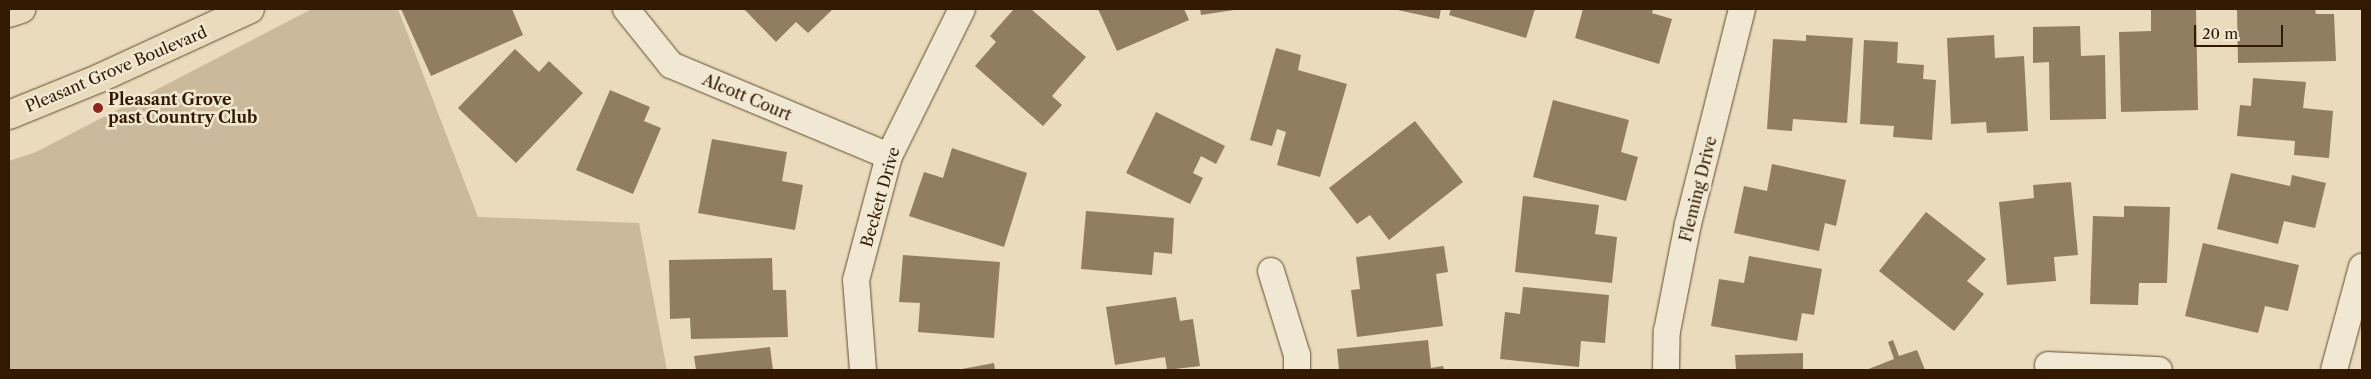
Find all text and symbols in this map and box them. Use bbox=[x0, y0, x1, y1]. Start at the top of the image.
scale bar bbox=[2196, 15, 2285, 47]
street label: Pleasant Grove Boulevard bbox=[22, 22, 210, 116]
text: 20 m bbox=[2202, 24, 2238, 43]
street label: Alcott Court bbox=[700, 70, 794, 124]
place label: Pleasant Grove past Country Club bbox=[108, 89, 258, 127]
marker: Pleasant Grove past Country Club bbox=[92, 102, 104, 114]
street label: Fleming Drive bbox=[1676, 134, 1720, 244]
street label: Beckett Drive bbox=[857, 145, 903, 249]

